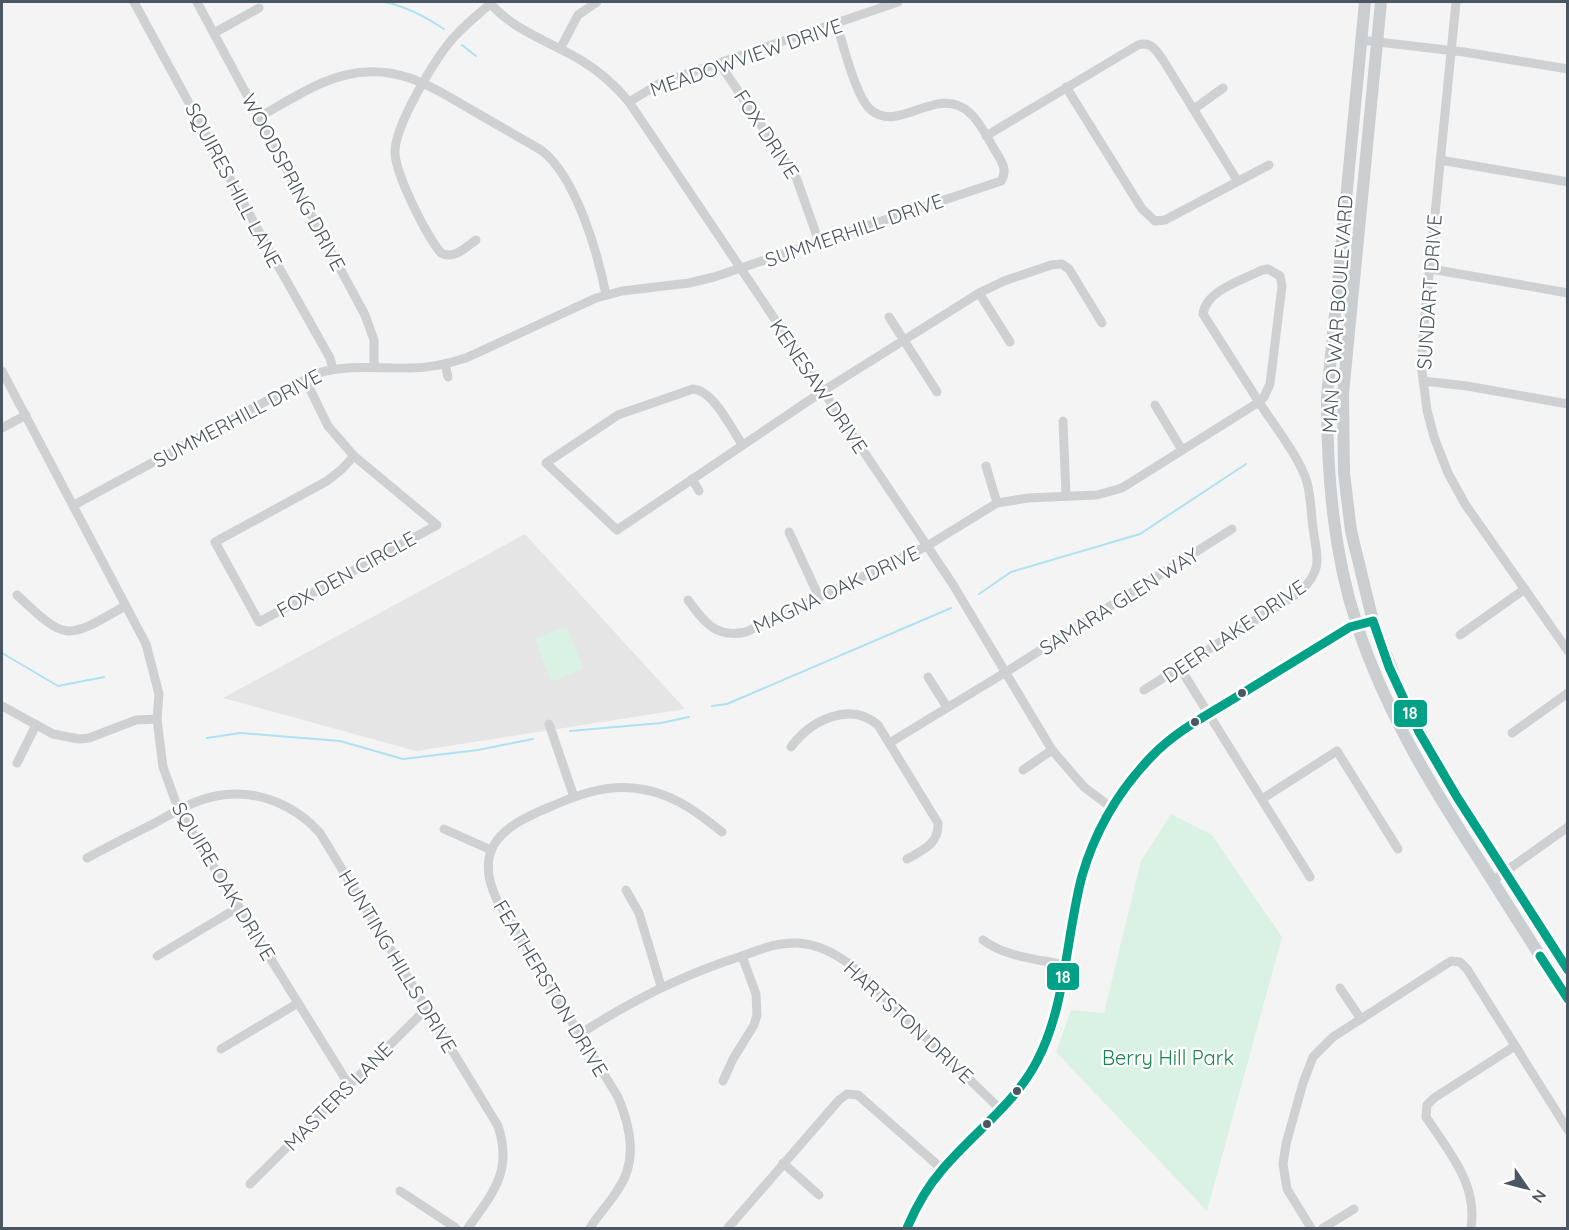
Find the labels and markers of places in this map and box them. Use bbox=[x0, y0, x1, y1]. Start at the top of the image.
unlabelled marker bbox=[1236, 687, 1248, 699]
unlabelled marker bbox=[1189, 716, 1201, 728]
unlabelled marker bbox=[1011, 1085, 1023, 1097]
unlabelled marker bbox=[981, 1118, 993, 1130]

